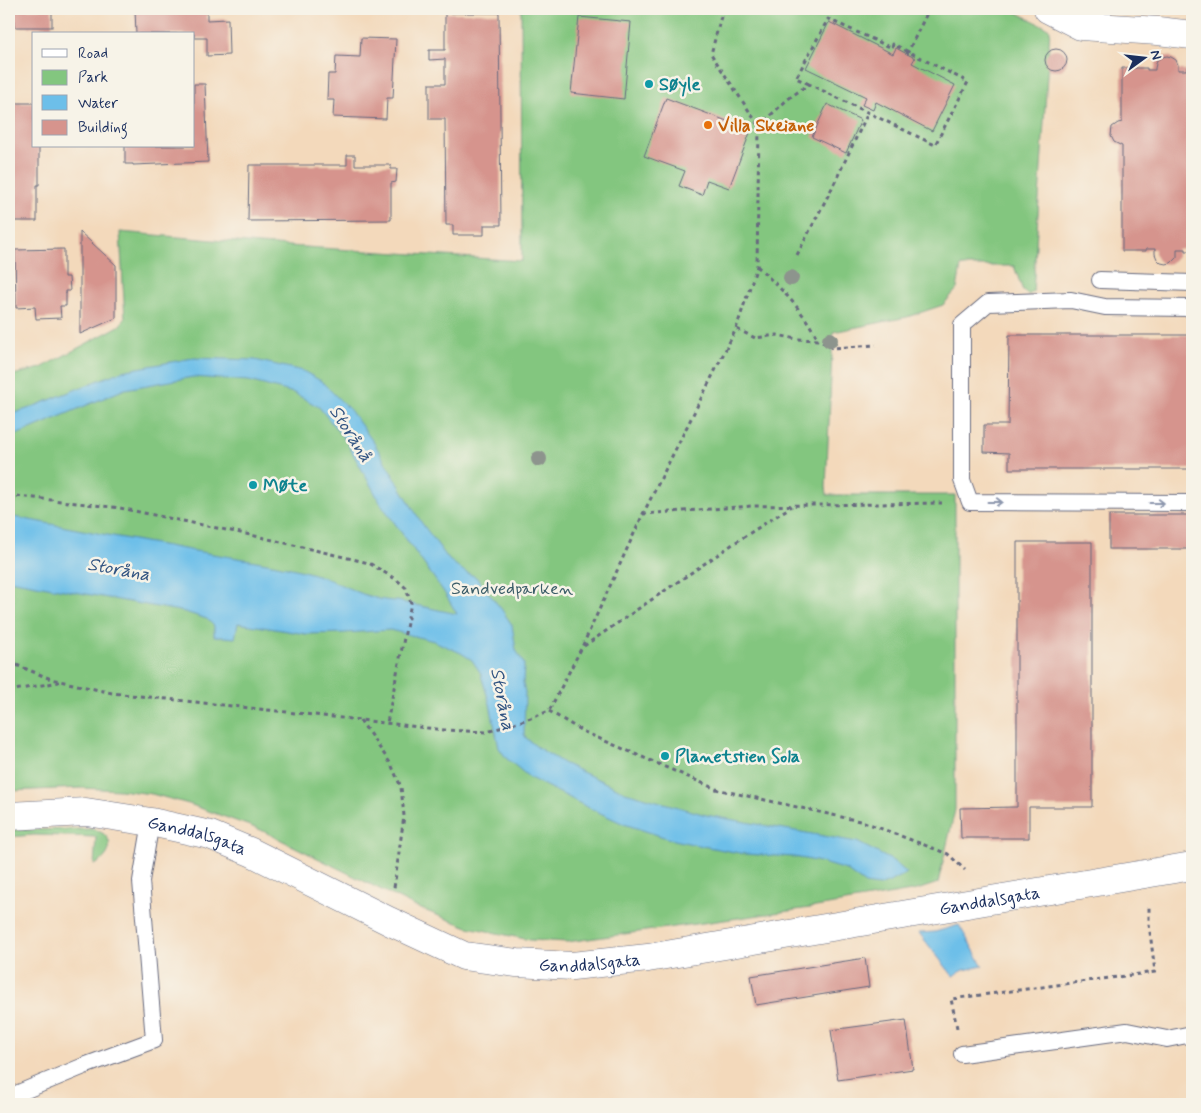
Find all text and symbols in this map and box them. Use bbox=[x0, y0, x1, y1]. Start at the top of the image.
legend bbox=[32, 32, 195, 148]
north arrow bbox=[1118, 32, 1168, 82]
text: Road bbox=[78, 44, 108, 64]
text: N bbox=[1146, 48, 1165, 62]
text: Park bbox=[78, 68, 108, 88]
place label: Søyle bbox=[659, 73, 700, 97]
marker: Søyle bbox=[643, 78, 655, 90]
text: Water bbox=[78, 94, 118, 114]
place label: Villa Skeiane bbox=[718, 114, 814, 138]
text: Building bbox=[78, 118, 128, 139]
marker: Villa Skeiane bbox=[702, 119, 714, 131]
water label: Storånå bbox=[323, 401, 379, 467]
place label: Møte bbox=[263, 474, 308, 498]
marker: Møte bbox=[247, 479, 259, 491]
one-way arrow bbox=[986, 497, 1002, 507]
one-way arrow bbox=[1148, 498, 1165, 508]
water label: Storåna bbox=[85, 552, 152, 587]
park label: Sandvedparken bbox=[451, 577, 573, 601]
water label: Storåna bbox=[484, 666, 521, 733]
place label: Planetstien Sola bbox=[675, 745, 800, 769]
marker: Planetstien Sola bbox=[659, 750, 671, 762]
street label: Ganddalsgata bbox=[145, 811, 250, 862]
street label: Ganddalsgata bbox=[937, 881, 1042, 922]
street label: Ganddalsgata bbox=[538, 948, 642, 979]

